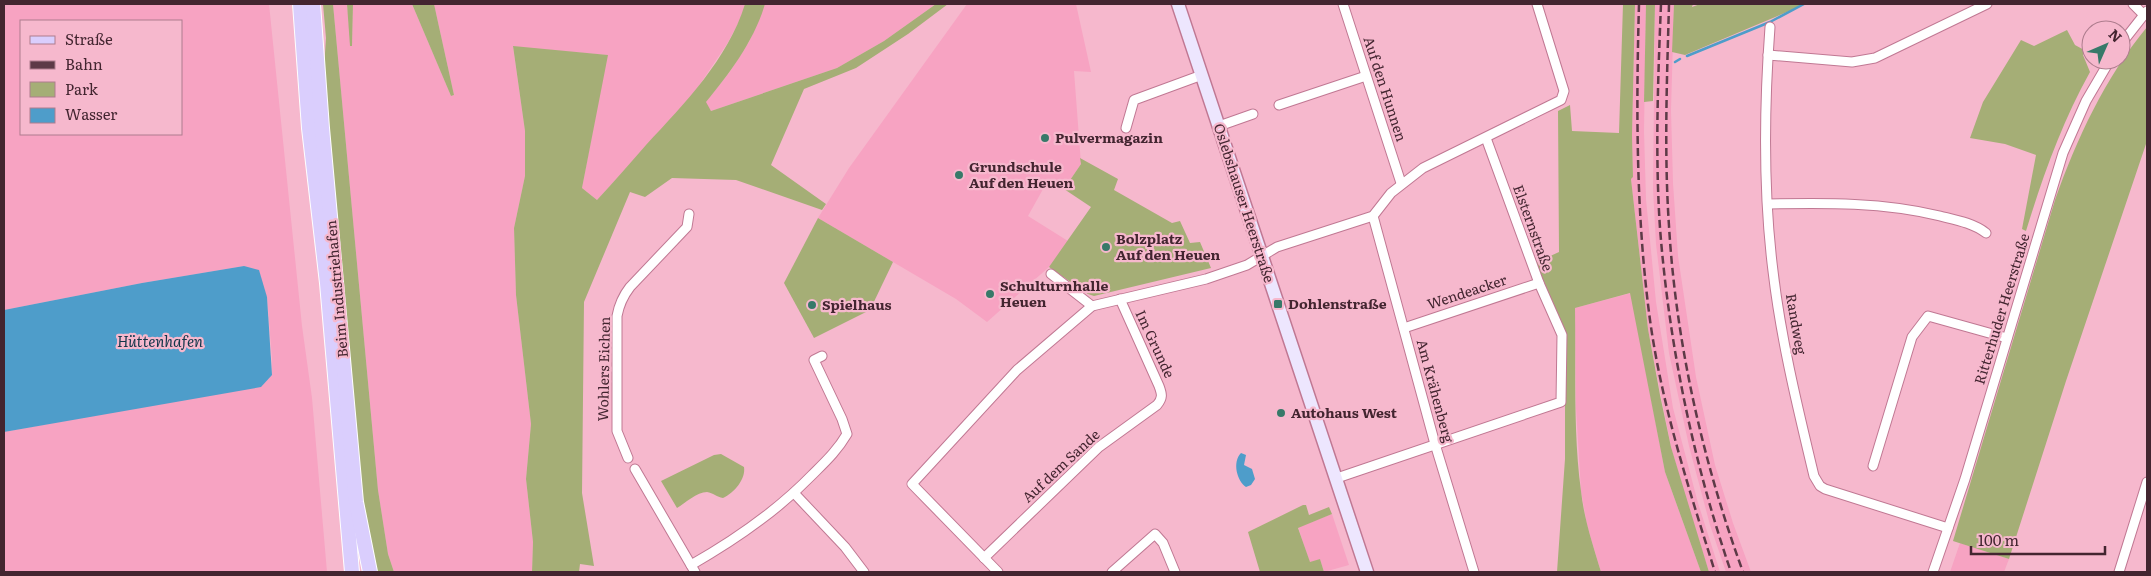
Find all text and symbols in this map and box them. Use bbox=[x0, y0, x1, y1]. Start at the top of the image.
legend bbox=[20, 20, 182, 135]
north arrow bbox=[2081, 20, 2131, 70]
text: N bbox=[2105, 24, 2127, 47]
text: Straße bbox=[65, 27, 113, 50]
street label: Auf den Hunnen bbox=[1360, 34, 1412, 144]
text: Bahn bbox=[65, 52, 103, 75]
text: Park bbox=[65, 77, 99, 100]
text: Wasser bbox=[65, 102, 117, 125]
street label: Oslebshauser Heerstraße bbox=[1210, 121, 1280, 285]
place label: Pulvermagazin bbox=[1055, 127, 1163, 147]
marker: Pulvermagazin bbox=[1039, 132, 1051, 144]
place label: Grundschule Auf den Heuen bbox=[969, 156, 1074, 192]
marker: Grundschule Auf den Heuen bbox=[953, 169, 965, 181]
street label: Elsternstraße bbox=[1509, 182, 1559, 274]
street label: Beim Industriehafen bbox=[320, 219, 352, 359]
place label: Bolzplatz Auf den Heuen bbox=[1116, 228, 1221, 264]
street label: Ritterhuder Heerstraße bbox=[1969, 231, 2034, 387]
marker: Bolzplatz Auf den Heuen bbox=[1100, 241, 1112, 253]
street label: Wendeacker bbox=[1424, 269, 1509, 313]
place label: Schulturnhalle Heuen bbox=[1000, 275, 1108, 311]
marker: Schulturnhalle Heuen bbox=[984, 288, 996, 300]
street label: Randweg bbox=[1782, 292, 1812, 356]
place label: Dohlenstraße bbox=[1288, 293, 1387, 313]
place label: Spielhaus bbox=[822, 294, 892, 314]
marker: Dohlenstraße bbox=[1272, 298, 1284, 310]
marker: Spielhaus bbox=[806, 299, 818, 311]
street label: Im Grunde bbox=[1131, 306, 1180, 381]
street label: Wohlers Eichen bbox=[592, 316, 614, 422]
water label: Hüttenhafen bbox=[117, 329, 203, 352]
street label: Am Krähenberg bbox=[1413, 337, 1459, 445]
place label: Autohaus West bbox=[1291, 402, 1398, 422]
marker: Autohaus West bbox=[1275, 407, 1287, 419]
street label: Auf dem Sande bbox=[1017, 424, 1103, 506]
scale bar bbox=[1971, 524, 2105, 556]
text: 100 m bbox=[1978, 528, 2019, 551]

